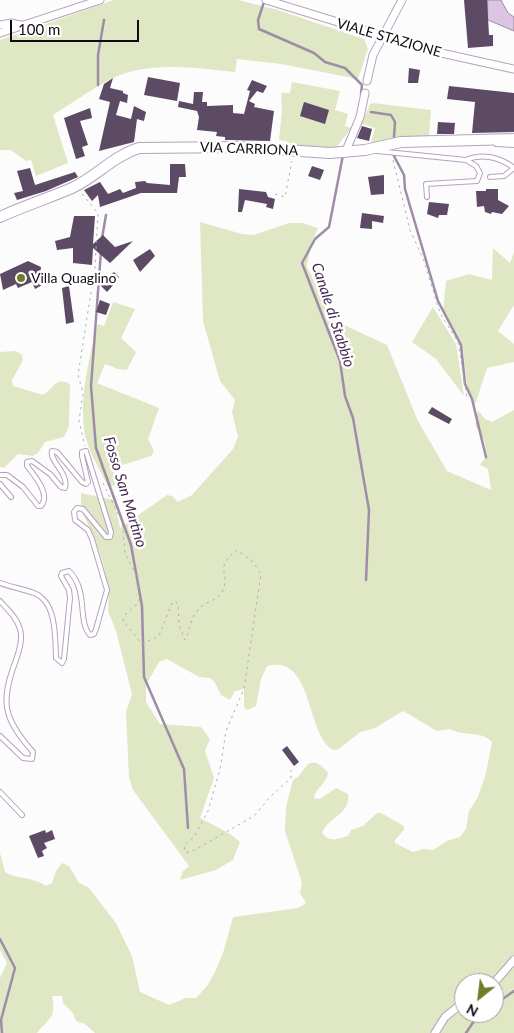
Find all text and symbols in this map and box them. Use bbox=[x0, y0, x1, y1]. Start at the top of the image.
scale bar bbox=[12, 10, 141, 42]
street label: VIALE STAZIONE bbox=[335, 15, 443, 61]
text: 100 m bbox=[18, 20, 60, 38]
street label: VIA CARRIONA bbox=[200, 139, 298, 159]
water label: Canale di Stabbio bbox=[308, 261, 358, 369]
place label: Villa Quaglino bbox=[31, 270, 117, 286]
marker: Villa Quaglino bbox=[15, 272, 27, 284]
water label: Fosso San Martino bbox=[100, 434, 150, 550]
north arrow bbox=[454, 973, 504, 1023]
text: N bbox=[463, 1001, 481, 1021]

